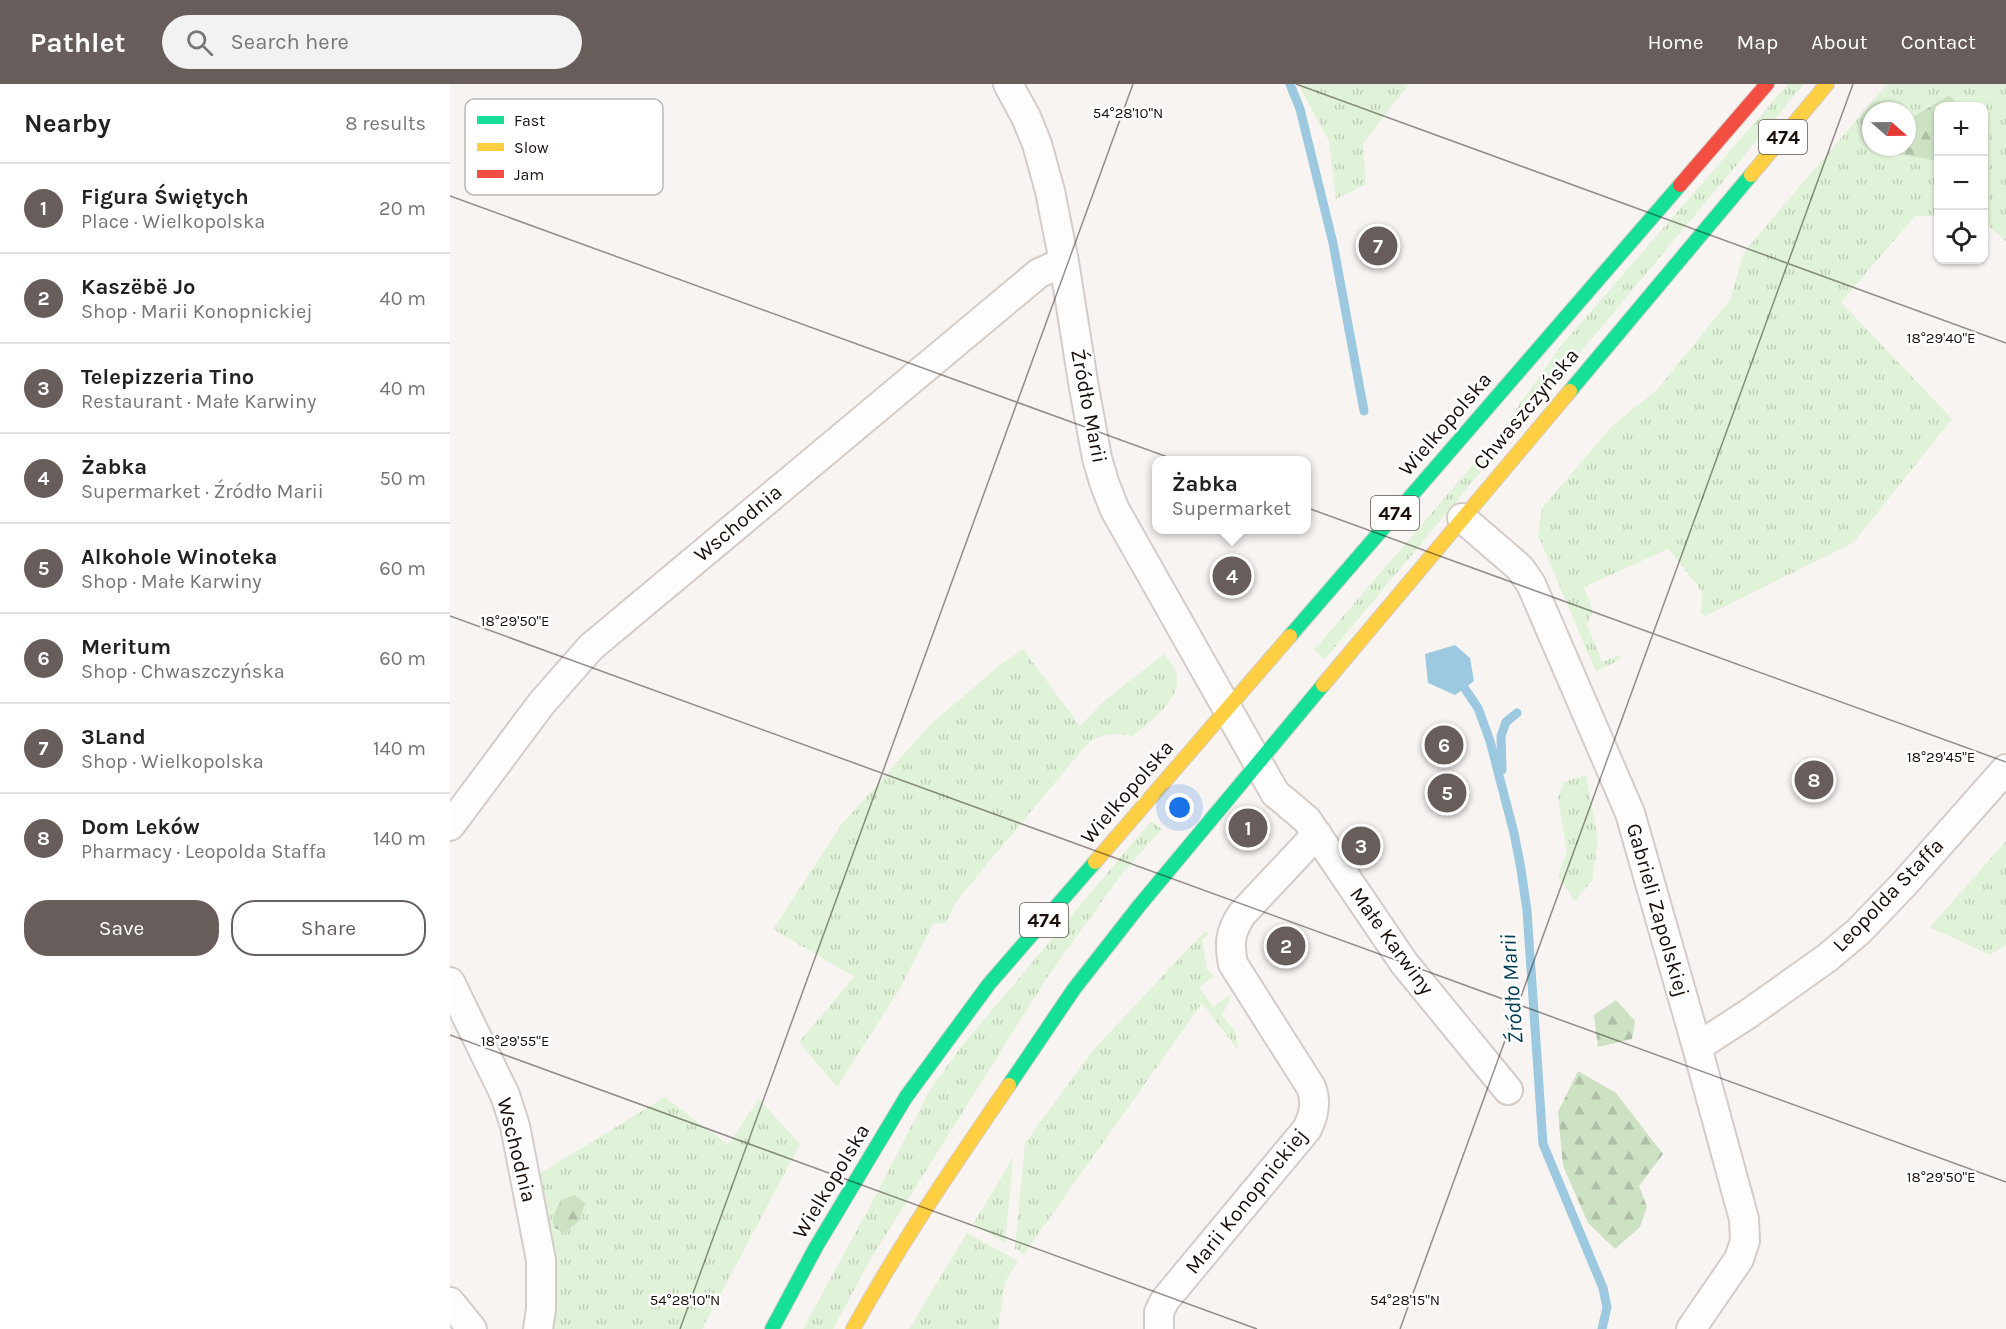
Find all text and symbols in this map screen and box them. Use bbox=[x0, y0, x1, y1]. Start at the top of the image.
search box bbox=[162, 15, 582, 69]
text: Pathlet bbox=[30, 26, 126, 59]
icon: search bbox=[183, 26, 216, 59]
text: Search here bbox=[231, 29, 349, 55]
text: Home bbox=[1648, 30, 1704, 54]
text: Map bbox=[1737, 30, 1778, 54]
text: About bbox=[1811, 30, 1868, 54]
text: Contact bbox=[1901, 30, 1976, 54]
legend bbox=[465, 99, 663, 195]
north arrow bbox=[1862, 102, 1916, 156]
map controls bbox=[1934, 102, 1988, 264]
button: + bbox=[1934, 102, 1988, 156]
text: 54°28'10"N bbox=[1093, 104, 1163, 122]
text: Nearby bbox=[24, 108, 111, 139]
text: Fast bbox=[514, 111, 545, 130]
text: 8 results bbox=[345, 112, 426, 135]
road number: 474 bbox=[1759, 120, 1807, 154]
text: Slow bbox=[514, 138, 549, 157]
button: − bbox=[1934, 156, 1988, 210]
text: Jam bbox=[514, 165, 544, 184]
text: Figura Świętych bbox=[81, 184, 249, 210]
text: 1 bbox=[40, 197, 47, 220]
text: 20 m bbox=[379, 197, 426, 220]
text: Place · Wielkopolska bbox=[81, 210, 265, 233]
button: locate bbox=[1934, 210, 1988, 264]
pin: 7 bbox=[1358, 224, 1398, 268]
text: Kaszëbë Jo bbox=[81, 274, 195, 300]
text: 2 bbox=[37, 287, 50, 310]
text: 40 m bbox=[380, 287, 426, 310]
text: Shop · Marii Konopnickiej bbox=[81, 300, 313, 323]
text: 18°29'40"E bbox=[1907, 329, 1976, 347]
street label: Chwaszczyńska bbox=[1468, 343, 1584, 475]
street label: Źródło Marii bbox=[1066, 347, 1112, 465]
text: Telepizzeria Tino bbox=[81, 364, 254, 390]
street label: Wielkopolska bbox=[1394, 367, 1496, 481]
text: 3 bbox=[37, 377, 50, 400]
text: 40 m bbox=[380, 377, 426, 400]
text: Restaurant · Małe Karwiny bbox=[81, 390, 316, 413]
text: Żabka bbox=[81, 454, 147, 480]
popup bbox=[1152, 456, 1311, 534]
text: 4 bbox=[38, 467, 49, 490]
text: 50 m bbox=[379, 467, 426, 490]
text: Żabka bbox=[1172, 471, 1238, 497]
street label: Wschodnia bbox=[689, 479, 787, 567]
text: Supermarket · Źródło Marii bbox=[81, 480, 324, 503]
road number: 474 bbox=[1371, 496, 1419, 530]
text: Supermarket bbox=[1172, 497, 1291, 520]
text: Alkohole Winoteka bbox=[81, 544, 277, 570]
pin: 4 bbox=[1212, 554, 1252, 598]
text: 5 bbox=[38, 557, 49, 580]
text: 60 m bbox=[379, 557, 426, 580]
text: Shop · Małe Karwiny bbox=[81, 570, 262, 593]
text: 18°29'50"E bbox=[480, 612, 550, 630]
text: Meritum bbox=[81, 634, 171, 660]
text: 6 bbox=[37, 647, 50, 670]
text: 60 m bbox=[379, 647, 426, 670]
text: Shop · Chwaszczyńska bbox=[81, 660, 285, 683]
pin: 6 bbox=[1424, 722, 1464, 768]
text: 3Land bbox=[81, 724, 146, 750]
street label: Wielkopolska bbox=[1076, 735, 1178, 849]
text: 7 bbox=[39, 737, 48, 760]
text: 140 m bbox=[373, 737, 426, 760]
text: 18°29'45"E bbox=[1907, 748, 1975, 766]
text: Shop · Wielkopolska bbox=[81, 750, 264, 773]
pin: 8 bbox=[1794, 758, 1834, 802]
pin: 5 bbox=[1428, 770, 1466, 816]
your location bbox=[1165, 793, 1194, 822]
pin: 1 bbox=[1228, 806, 1268, 850]
text: Dom Leków bbox=[81, 814, 200, 840]
street label: Gabrieli Zapolskiej bbox=[1622, 820, 1694, 1000]
pin: 3 bbox=[1342, 824, 1380, 868]
text: 8 bbox=[37, 827, 50, 850]
text: 140 m bbox=[373, 827, 426, 850]
street label: Leopolda Staffa bbox=[1828, 833, 1948, 957]
text: Pharmacy · Leopolda Staffa bbox=[81, 840, 327, 863]
street label: Małe Karwiny bbox=[1345, 883, 1439, 1000]
button: Save bbox=[24, 900, 219, 956]
button: Share bbox=[231, 900, 426, 956]
road number: 474 bbox=[1020, 903, 1068, 937]
pin: 2 bbox=[1266, 924, 1306, 968]
water label: Źródło Marii bbox=[1495, 933, 1529, 1045]
text: 18°29'55"E bbox=[481, 1032, 549, 1050]
street label: Wschodnia bbox=[492, 1095, 542, 1205]
street label: Wielkopolska bbox=[787, 1119, 875, 1243]
street label: Marii Konopnickiej bbox=[1180, 1123, 1312, 1279]
text: 18°29'50"E bbox=[1906, 1168, 1976, 1186]
text: 54°28'10"N bbox=[650, 1291, 720, 1309]
text: 54°28'15"N bbox=[1370, 1291, 1440, 1309]

